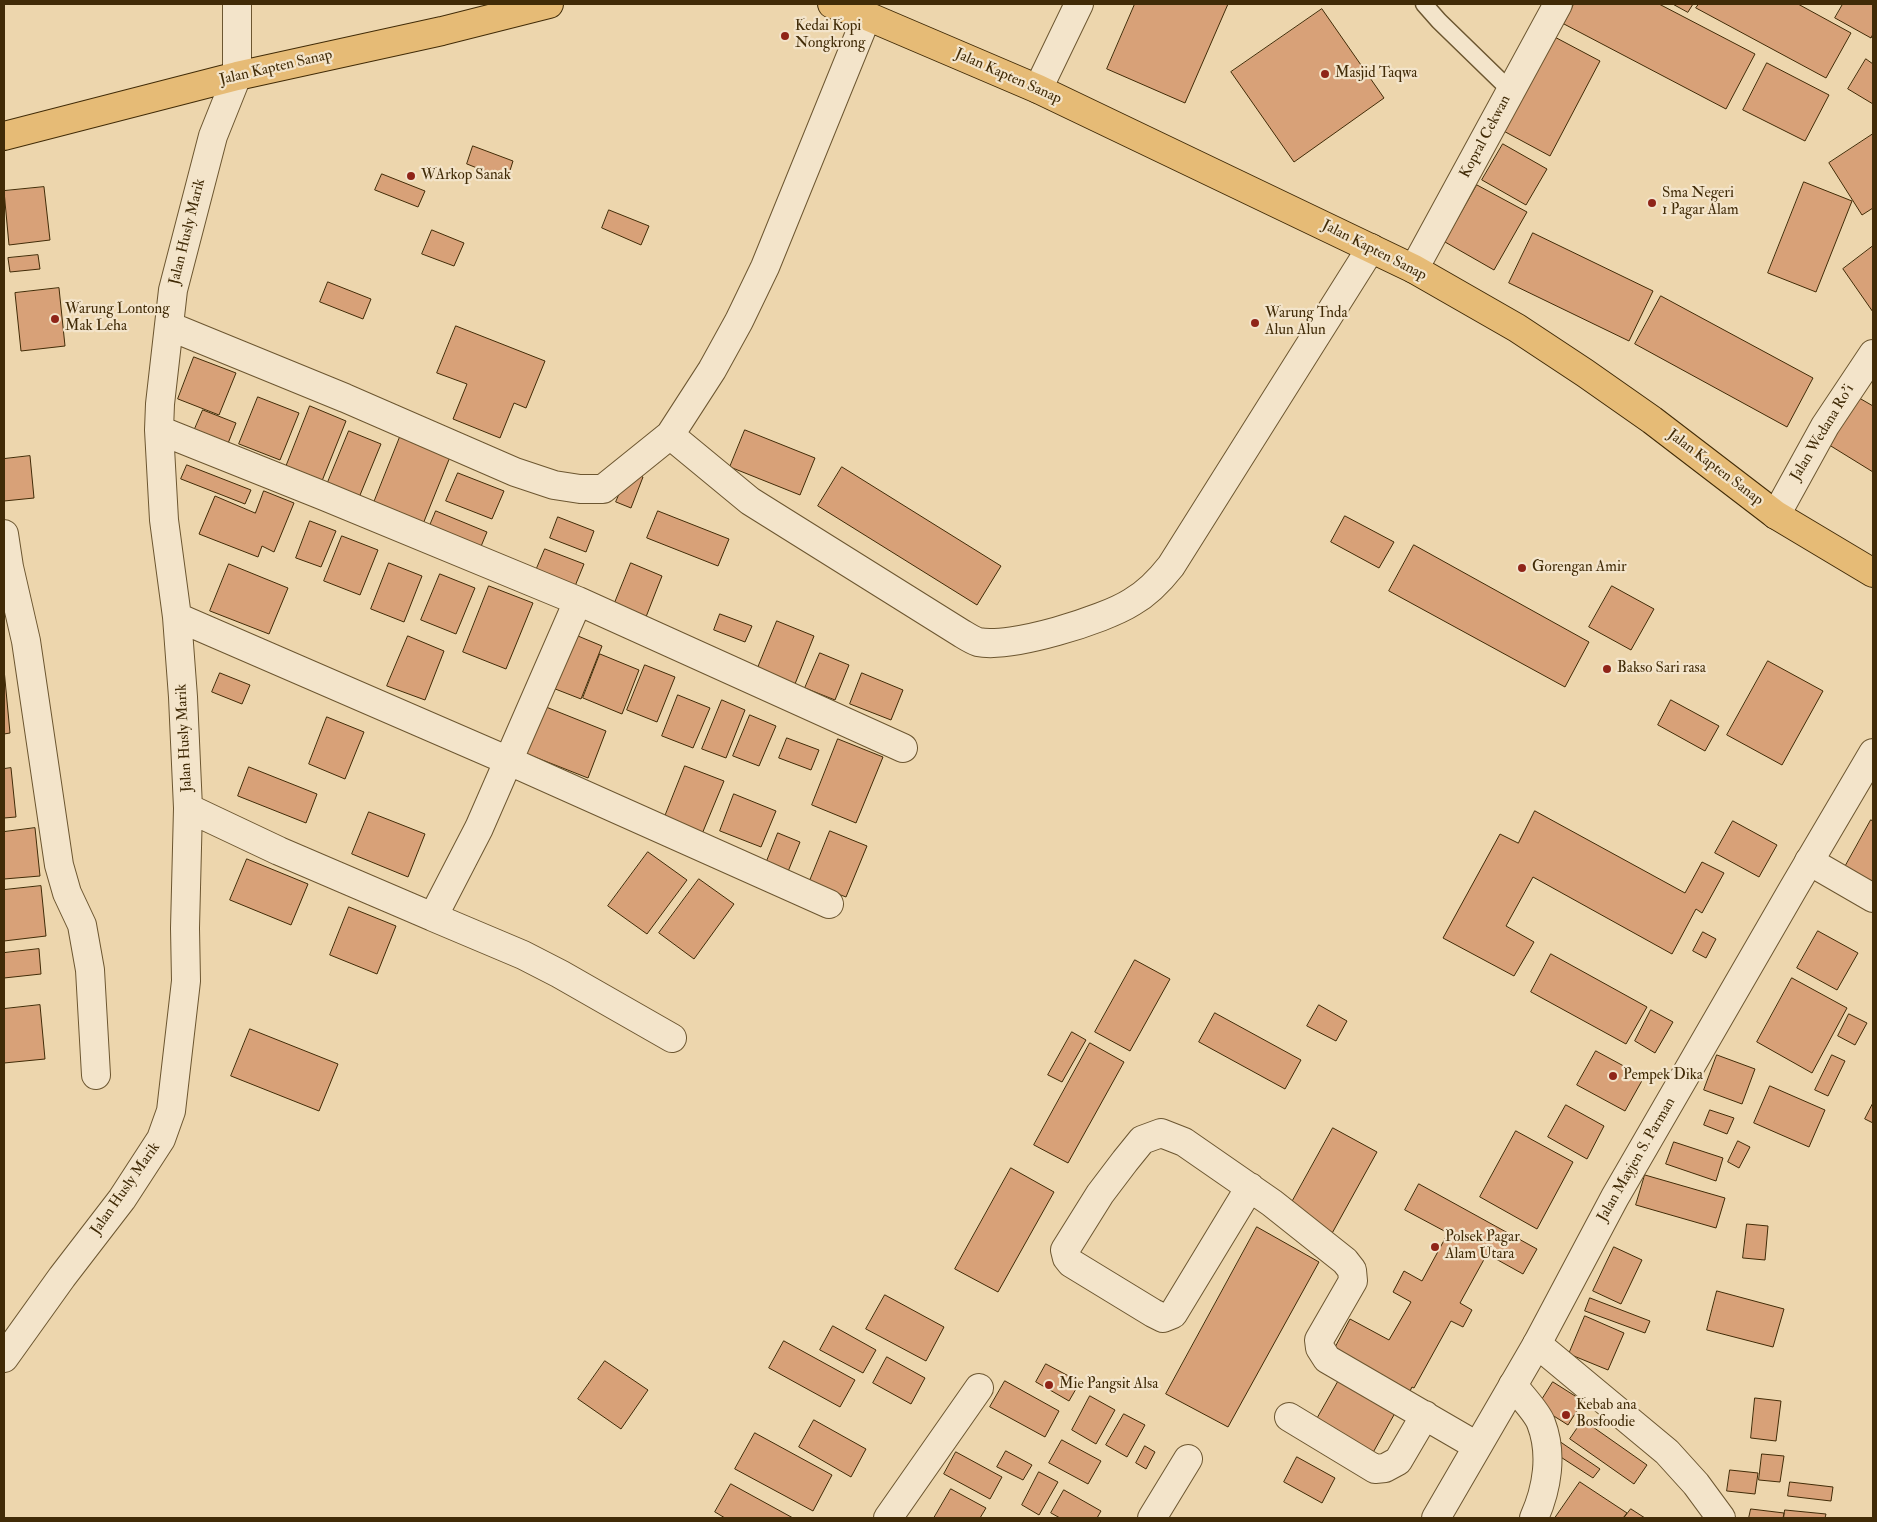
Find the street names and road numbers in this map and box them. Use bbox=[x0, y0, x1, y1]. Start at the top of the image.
street label: Jalan Kapten Sanap bbox=[952, 45, 1064, 109]
street label: Jalan Kapten Sanap bbox=[218, 46, 334, 90]
street label: Kopral Cekwan bbox=[1457, 93, 1515, 181]
street label: Jalan Husly Marik bbox=[166, 177, 210, 287]
street label: Jalan Kapten Sanap bbox=[1319, 217, 1429, 285]
street label: Jalan Wedana Ro'i bbox=[1787, 382, 1859, 484]
street label: Jalan Kapten Sanap bbox=[1664, 426, 1766, 510]
street label: Jalan Husly Marik bbox=[173, 683, 197, 793]
street label: Jalan Mayjen S. Parman bbox=[1594, 1095, 1680, 1225]
street label: Jalan Husly Marik bbox=[87, 1139, 165, 1239]

